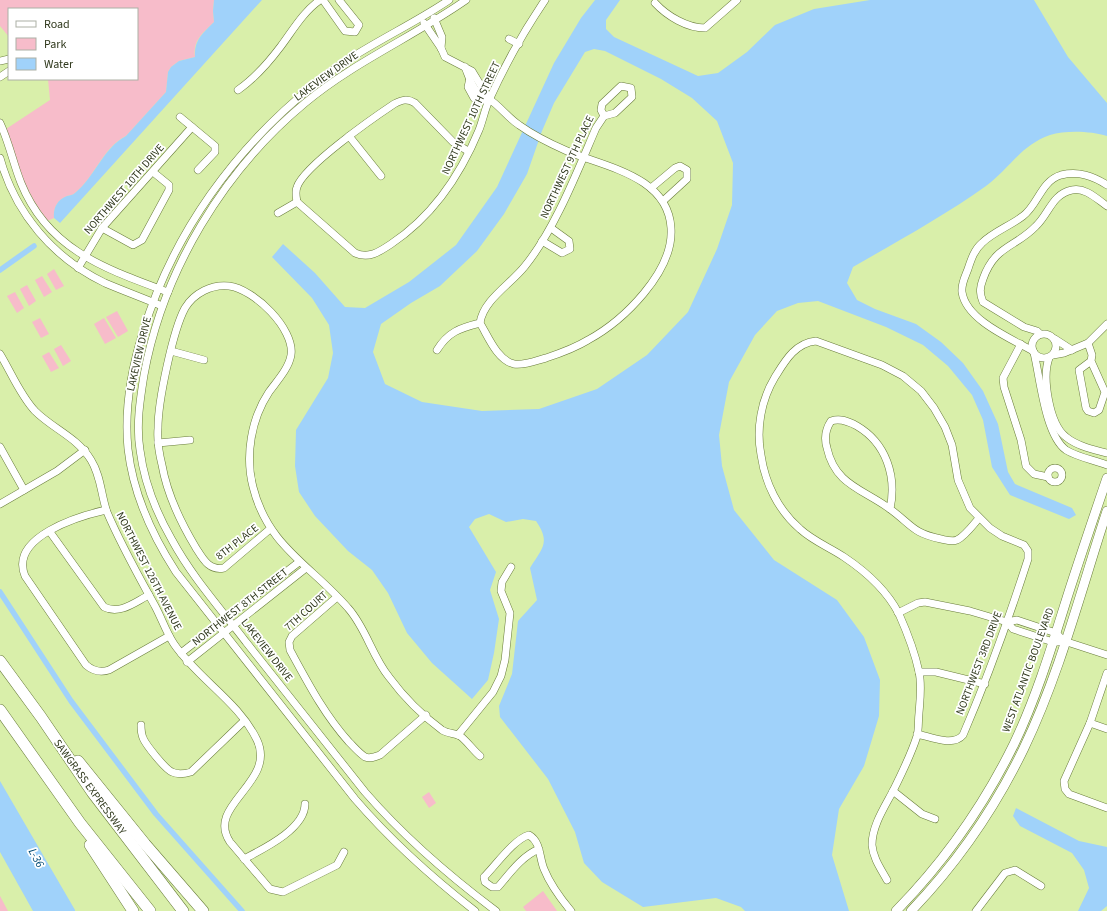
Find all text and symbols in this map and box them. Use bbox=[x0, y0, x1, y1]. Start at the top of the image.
legend bbox=[8, 8, 138, 80]
text: Road bbox=[44, 16, 70, 33]
text: Park bbox=[44, 36, 66, 53]
street label: LAKEVIEW DRIVE bbox=[291, 47, 361, 104]
text: Water bbox=[44, 56, 74, 73]
street label: NORTHWEST 10TH STREET bbox=[438, 59, 504, 177]
street label: NORTHWEST 9TH PLACE bbox=[537, 113, 598, 221]
street label: NORTHWEST 10TH DRIVE bbox=[80, 140, 168, 237]
street label: LAKEVIEW DRIVE bbox=[123, 315, 155, 393]
street label: NORTHWEST 126TH AVENUE bbox=[113, 509, 185, 633]
street label: 8TH PLACE bbox=[213, 520, 262, 563]
street label: NORTHWEST 8TH STREET bbox=[189, 565, 291, 649]
street label: 7TH COURT bbox=[281, 588, 331, 634]
street label: WEST ATLANTIC BOULEVARD bbox=[998, 605, 1058, 734]
street label: NORTHWEST 3RD DRIVE bbox=[952, 609, 1006, 717]
street label: LAKEVIEW DRIVE bbox=[238, 615, 296, 685]
street label: SAWGRASS EXPRESSWAY bbox=[50, 736, 130, 838]
water label: L-36 bbox=[24, 845, 48, 871]

